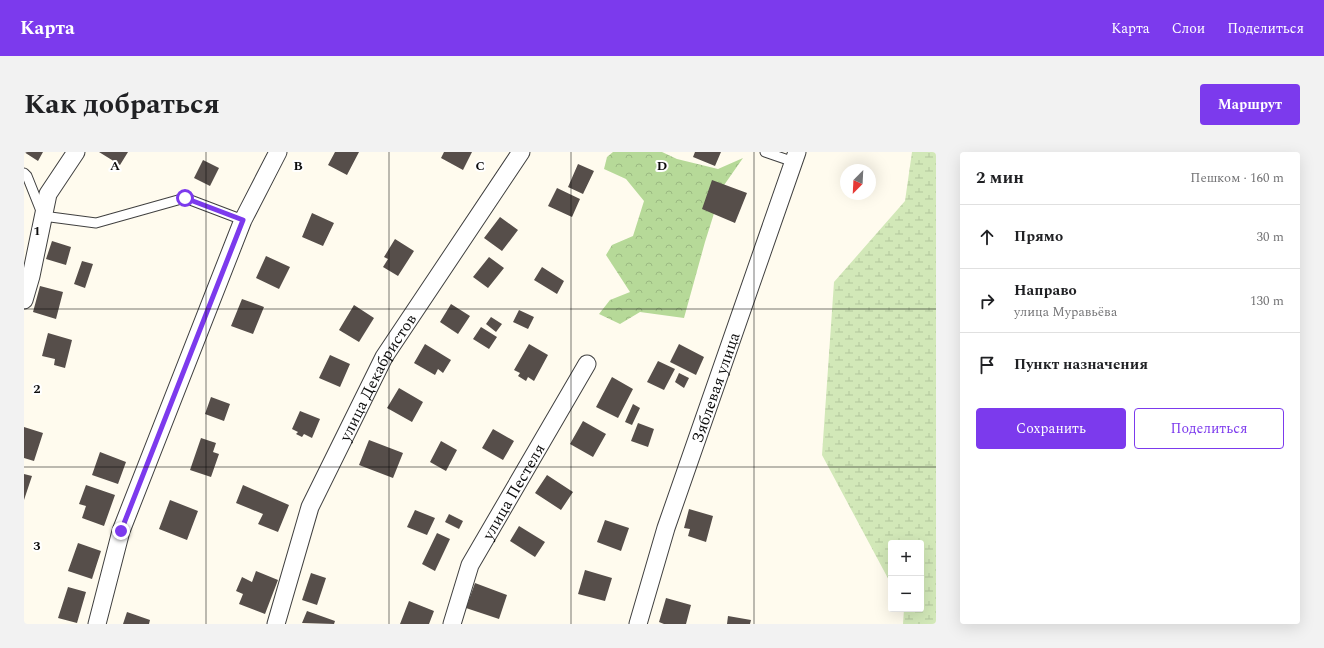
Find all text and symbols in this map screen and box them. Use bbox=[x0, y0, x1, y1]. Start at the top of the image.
text: Карта bbox=[20, 14, 75, 43]
text: Карта bbox=[1111, 18, 1150, 39]
text: Слои bbox=[1172, 18, 1205, 39]
text: Поделиться bbox=[1227, 18, 1304, 39]
text: Как добраться bbox=[24, 83, 220, 126]
button: Маршрут bbox=[1200, 84, 1300, 125]
text: A bbox=[110, 156, 120, 176]
text: B bbox=[293, 156, 303, 176]
text: C bbox=[475, 156, 485, 176]
text: D bbox=[657, 156, 667, 176]
north arrow bbox=[840, 164, 876, 200]
text: 2 мин bbox=[976, 165, 1024, 191]
text: Пешком · 160 m bbox=[1190, 168, 1284, 188]
route start bbox=[176, 189, 194, 207]
text: 1 bbox=[33, 221, 41, 241]
text: Прямо bbox=[1014, 225, 1063, 248]
icon: ahead bbox=[976, 226, 998, 248]
text: 30 m bbox=[1257, 227, 1284, 247]
text: Направо bbox=[1014, 279, 1077, 302]
icon: right bbox=[976, 290, 998, 312]
text: 130 m bbox=[1250, 291, 1284, 311]
text: улица Муравьёва bbox=[1014, 302, 1117, 322]
street label: улица Декабристов bbox=[333, 309, 423, 447]
street label: Зяблевая улица bbox=[686, 329, 746, 446]
text: Пункт назначения bbox=[1014, 353, 1148, 376]
icon: arrive bbox=[976, 354, 998, 376]
text: 2 bbox=[33, 379, 41, 399]
button: Сохранить bbox=[976, 408, 1126, 449]
button: Поделиться bbox=[1134, 408, 1284, 449]
street label: улица Пестеля bbox=[476, 439, 551, 545]
route end bbox=[112, 522, 130, 540]
text: 3 bbox=[33, 536, 41, 556]
map controls bbox=[888, 540, 924, 612]
button: + bbox=[888, 540, 924, 576]
button: − bbox=[888, 576, 924, 612]

